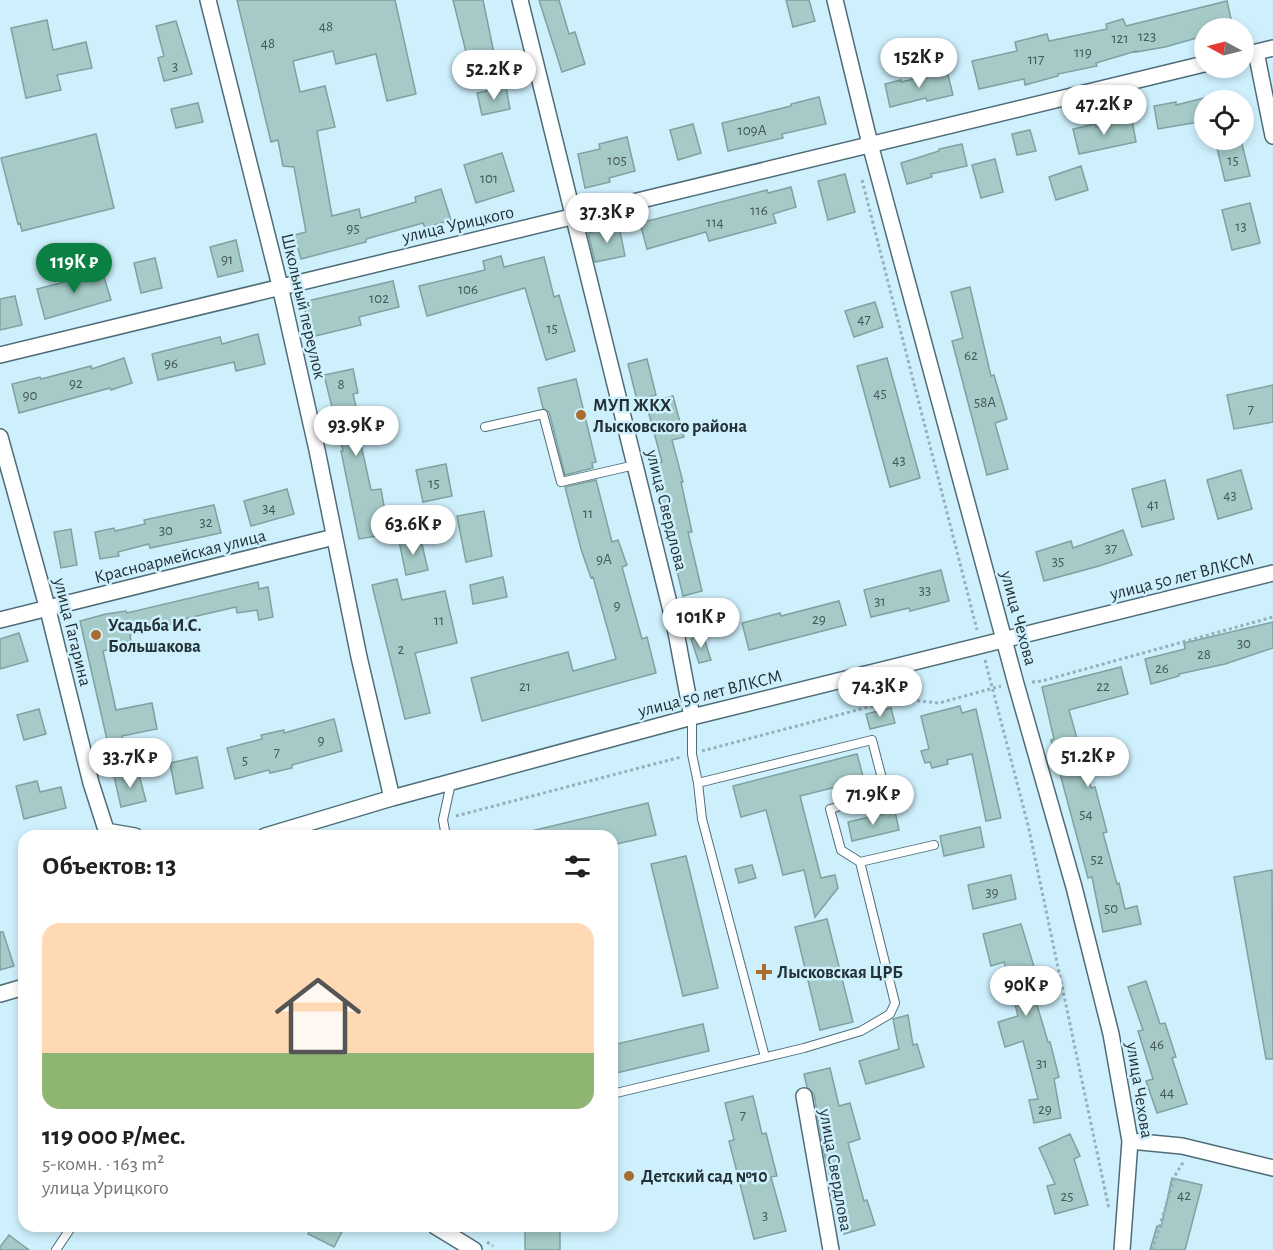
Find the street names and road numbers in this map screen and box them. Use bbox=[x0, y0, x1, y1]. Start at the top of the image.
street label: улица Урицкого bbox=[400, 203, 516, 247]
street label: Школьный переулок bbox=[277, 231, 329, 382]
street label: улица Свердлова bbox=[642, 447, 690, 572]
street label: Красноармейская улица bbox=[93, 527, 268, 587]
street label: улица 50 лет ВЛКСМ bbox=[1107, 550, 1256, 604]
street label: улица Чехова bbox=[997, 568, 1039, 668]
street label: улица Гагарина bbox=[50, 575, 94, 688]
street label: улица 50 лет ВЛКСМ bbox=[635, 667, 784, 721]
street label: улица Чехова bbox=[1122, 1040, 1155, 1140]
street label: улица Свердлова bbox=[815, 1107, 855, 1233]

